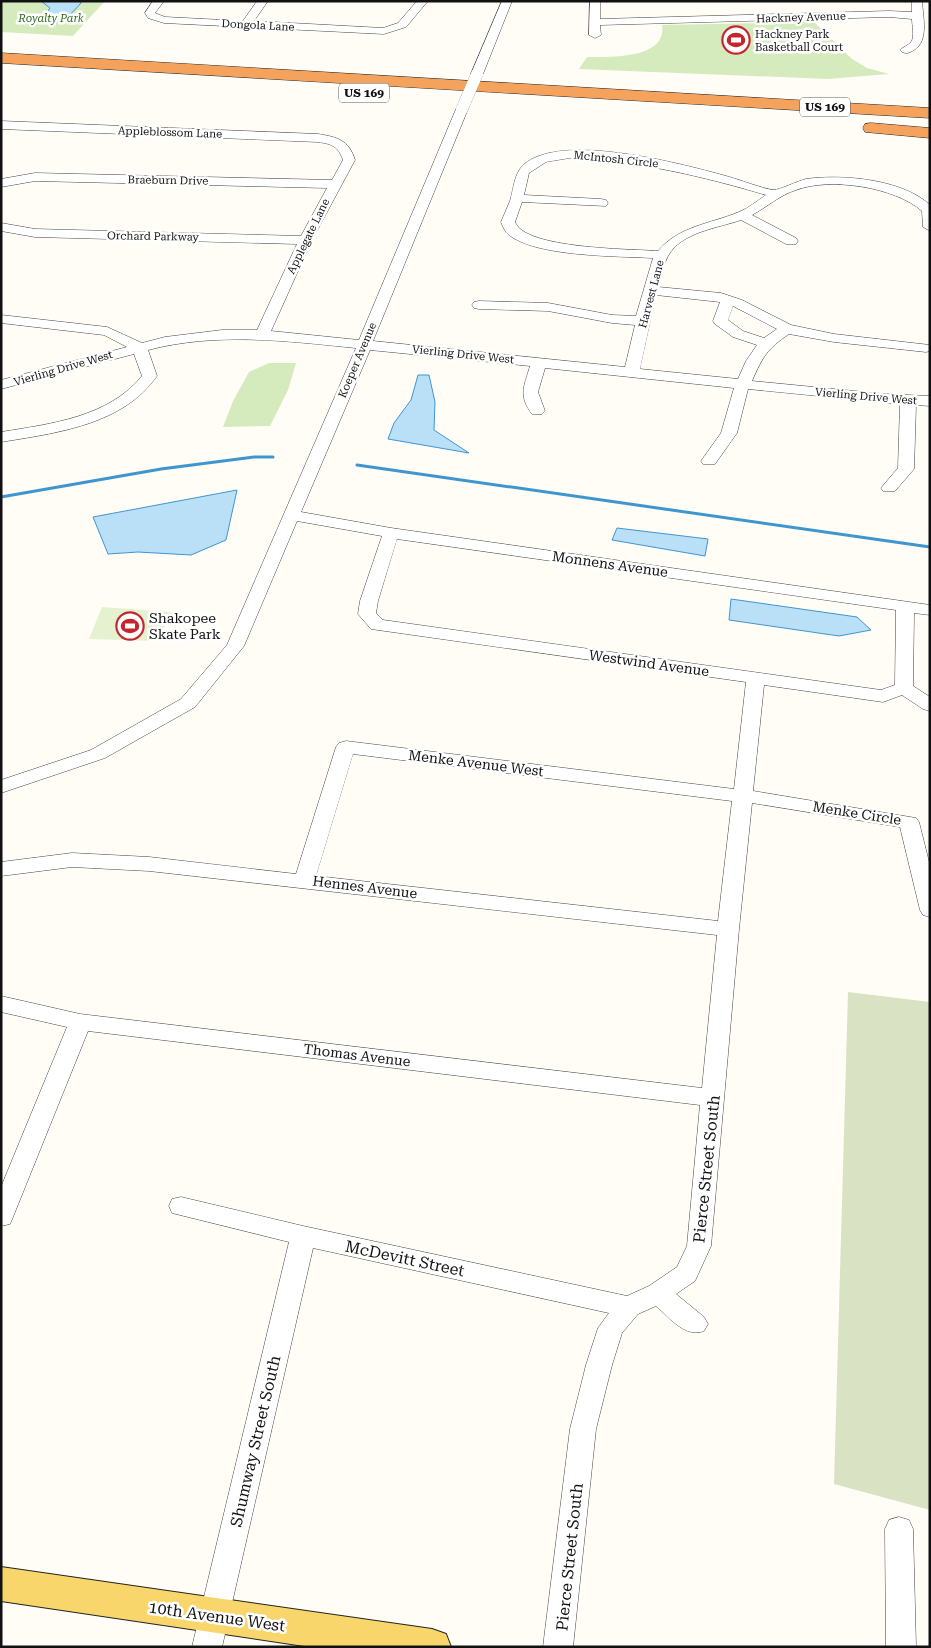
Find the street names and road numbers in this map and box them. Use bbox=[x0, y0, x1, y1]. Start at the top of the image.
street label: Hackney Avenue bbox=[756, 9, 846, 26]
street label: Dongola Lane bbox=[221, 17, 295, 34]
road number: US 169 bbox=[339, 84, 389, 102]
road number: US 169 bbox=[800, 98, 850, 116]
street label: Appleblossom Lane bbox=[118, 124, 222, 141]
street label: McIntosh Circle bbox=[573, 149, 659, 170]
street label: Braeburn Drive bbox=[128, 173, 208, 188]
street label: Applegate Lane bbox=[285, 196, 332, 276]
street label: Orchard Parkway bbox=[107, 229, 200, 244]
street label: Harvest Lane bbox=[636, 259, 667, 330]
street label: Koeper Avenue bbox=[336, 321, 379, 400]
street label: Vierling Drive West bbox=[411, 343, 515, 366]
street label: Vierling Drive West bbox=[12, 348, 114, 389]
street label: Vierling Drive West bbox=[814, 386, 918, 407]
street label: Monnens Avenue bbox=[551, 548, 669, 580]
street label: Westwind Avenue bbox=[588, 647, 710, 679]
street label: Menke Avenue West bbox=[407, 747, 545, 779]
street label: Menke Circle bbox=[812, 798, 903, 828]
street label: Hennes Avenue bbox=[312, 873, 419, 901]
street label: Thomas Avenue bbox=[303, 1040, 412, 1070]
street label: Pierce Street South bbox=[689, 1094, 724, 1244]
street label: McDevitt Street bbox=[343, 1237, 466, 1280]
street label: Shumway Street South bbox=[226, 1353, 284, 1529]
street label: Pierce Street South bbox=[552, 1482, 587, 1632]
street label: 10th Avenue West bbox=[147, 1598, 286, 1635]

